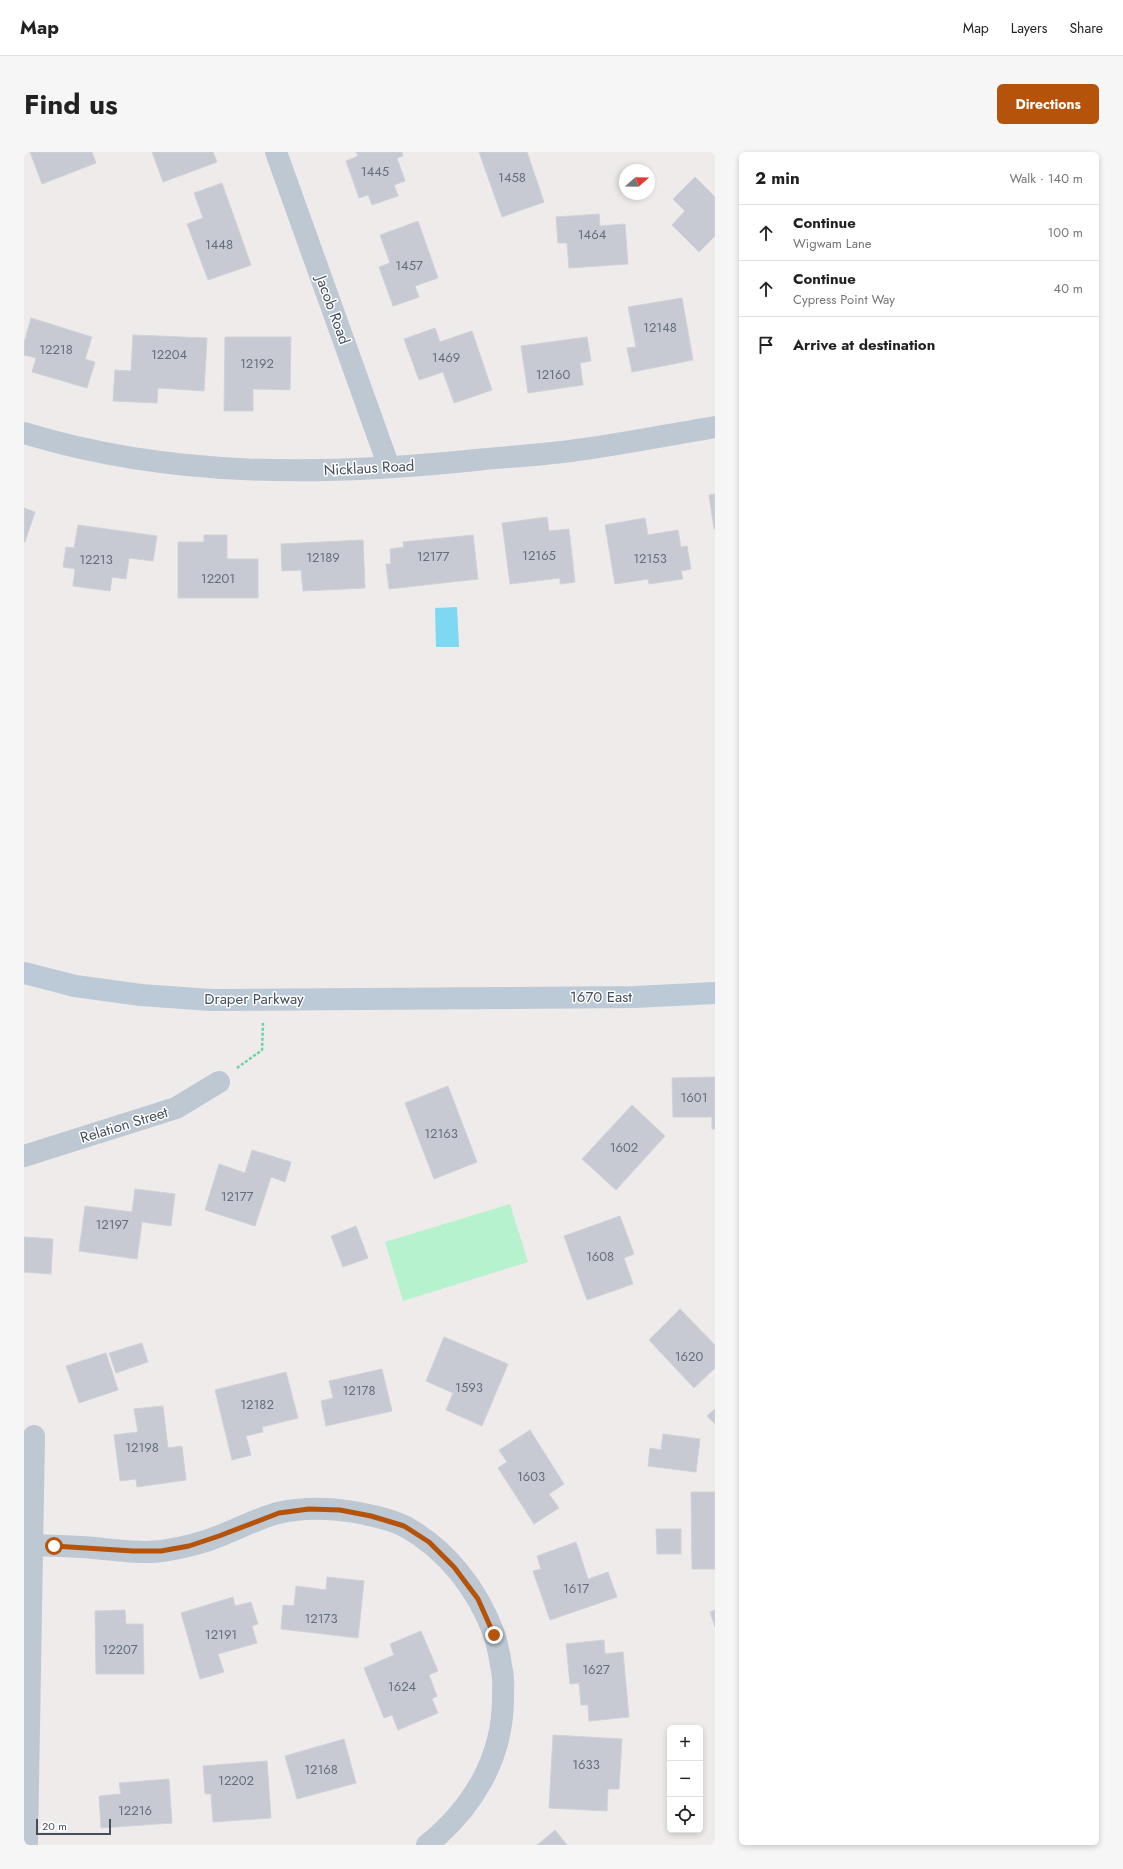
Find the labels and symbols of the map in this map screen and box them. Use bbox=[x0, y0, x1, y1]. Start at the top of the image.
house number: 1445 bbox=[361, 162, 389, 181]
north arrow bbox=[619, 164, 655, 200]
house number: 1458 bbox=[498, 168, 526, 187]
house number: 1464 bbox=[578, 225, 607, 244]
house number: 1448 bbox=[205, 235, 233, 254]
house number: 1457 bbox=[395, 256, 423, 275]
street label: Jacob Road bbox=[310, 271, 356, 347]
house number: 12148 bbox=[643, 318, 677, 337]
house number: 12218 bbox=[39, 340, 73, 359]
house number: 12204 bbox=[151, 345, 187, 364]
house number: 1469 bbox=[432, 348, 460, 367]
house number: 12192 bbox=[240, 354, 274, 373]
house number: 12160 bbox=[536, 365, 570, 384]
street label: Nicklaus Road bbox=[323, 455, 415, 481]
house number: 12165 bbox=[522, 546, 556, 565]
house number: 12177 bbox=[417, 547, 450, 566]
house number: 12189 bbox=[306, 548, 340, 567]
house number: 12153 bbox=[633, 549, 667, 568]
house number: 12213 bbox=[79, 550, 113, 569]
house number: 12201 bbox=[201, 569, 235, 588]
street label: 1670 East bbox=[570, 986, 632, 1008]
street label: Draper Parkway bbox=[204, 988, 304, 1010]
house number: 1601 bbox=[681, 1088, 708, 1107]
street label: Relation Street bbox=[77, 1101, 171, 1149]
house number: 12163 bbox=[424, 1124, 458, 1143]
house number: 1602 bbox=[610, 1138, 638, 1157]
house number: 12177 bbox=[221, 1187, 254, 1206]
house number: 12197 bbox=[95, 1215, 129, 1234]
house number: 1608 bbox=[586, 1247, 614, 1266]
house number: 1620 bbox=[675, 1347, 703, 1366]
house number: 1593 bbox=[455, 1378, 483, 1397]
house number: 12178 bbox=[342, 1381, 376, 1400]
house number: 12182 bbox=[240, 1395, 274, 1414]
house number: 12198 bbox=[125, 1438, 159, 1457]
house number: 1603 bbox=[517, 1467, 545, 1486]
route start bbox=[45, 1537, 63, 1555]
house number: 1617 bbox=[563, 1579, 589, 1598]
house number: 12173 bbox=[304, 1609, 338, 1628]
house number: 12191 bbox=[205, 1625, 237, 1644]
route end bbox=[485, 1626, 503, 1644]
house number: 12207 bbox=[102, 1640, 138, 1659]
house number: 1627 bbox=[582, 1660, 610, 1679]
house number: 1624 bbox=[388, 1677, 417, 1696]
house number: 1633 bbox=[572, 1755, 600, 1774]
house number: 12168 bbox=[304, 1760, 338, 1779]
house number: 12202 bbox=[218, 1771, 254, 1790]
house number: 12216 bbox=[118, 1801, 152, 1820]
scale bar bbox=[36, 1817, 111, 1836]

